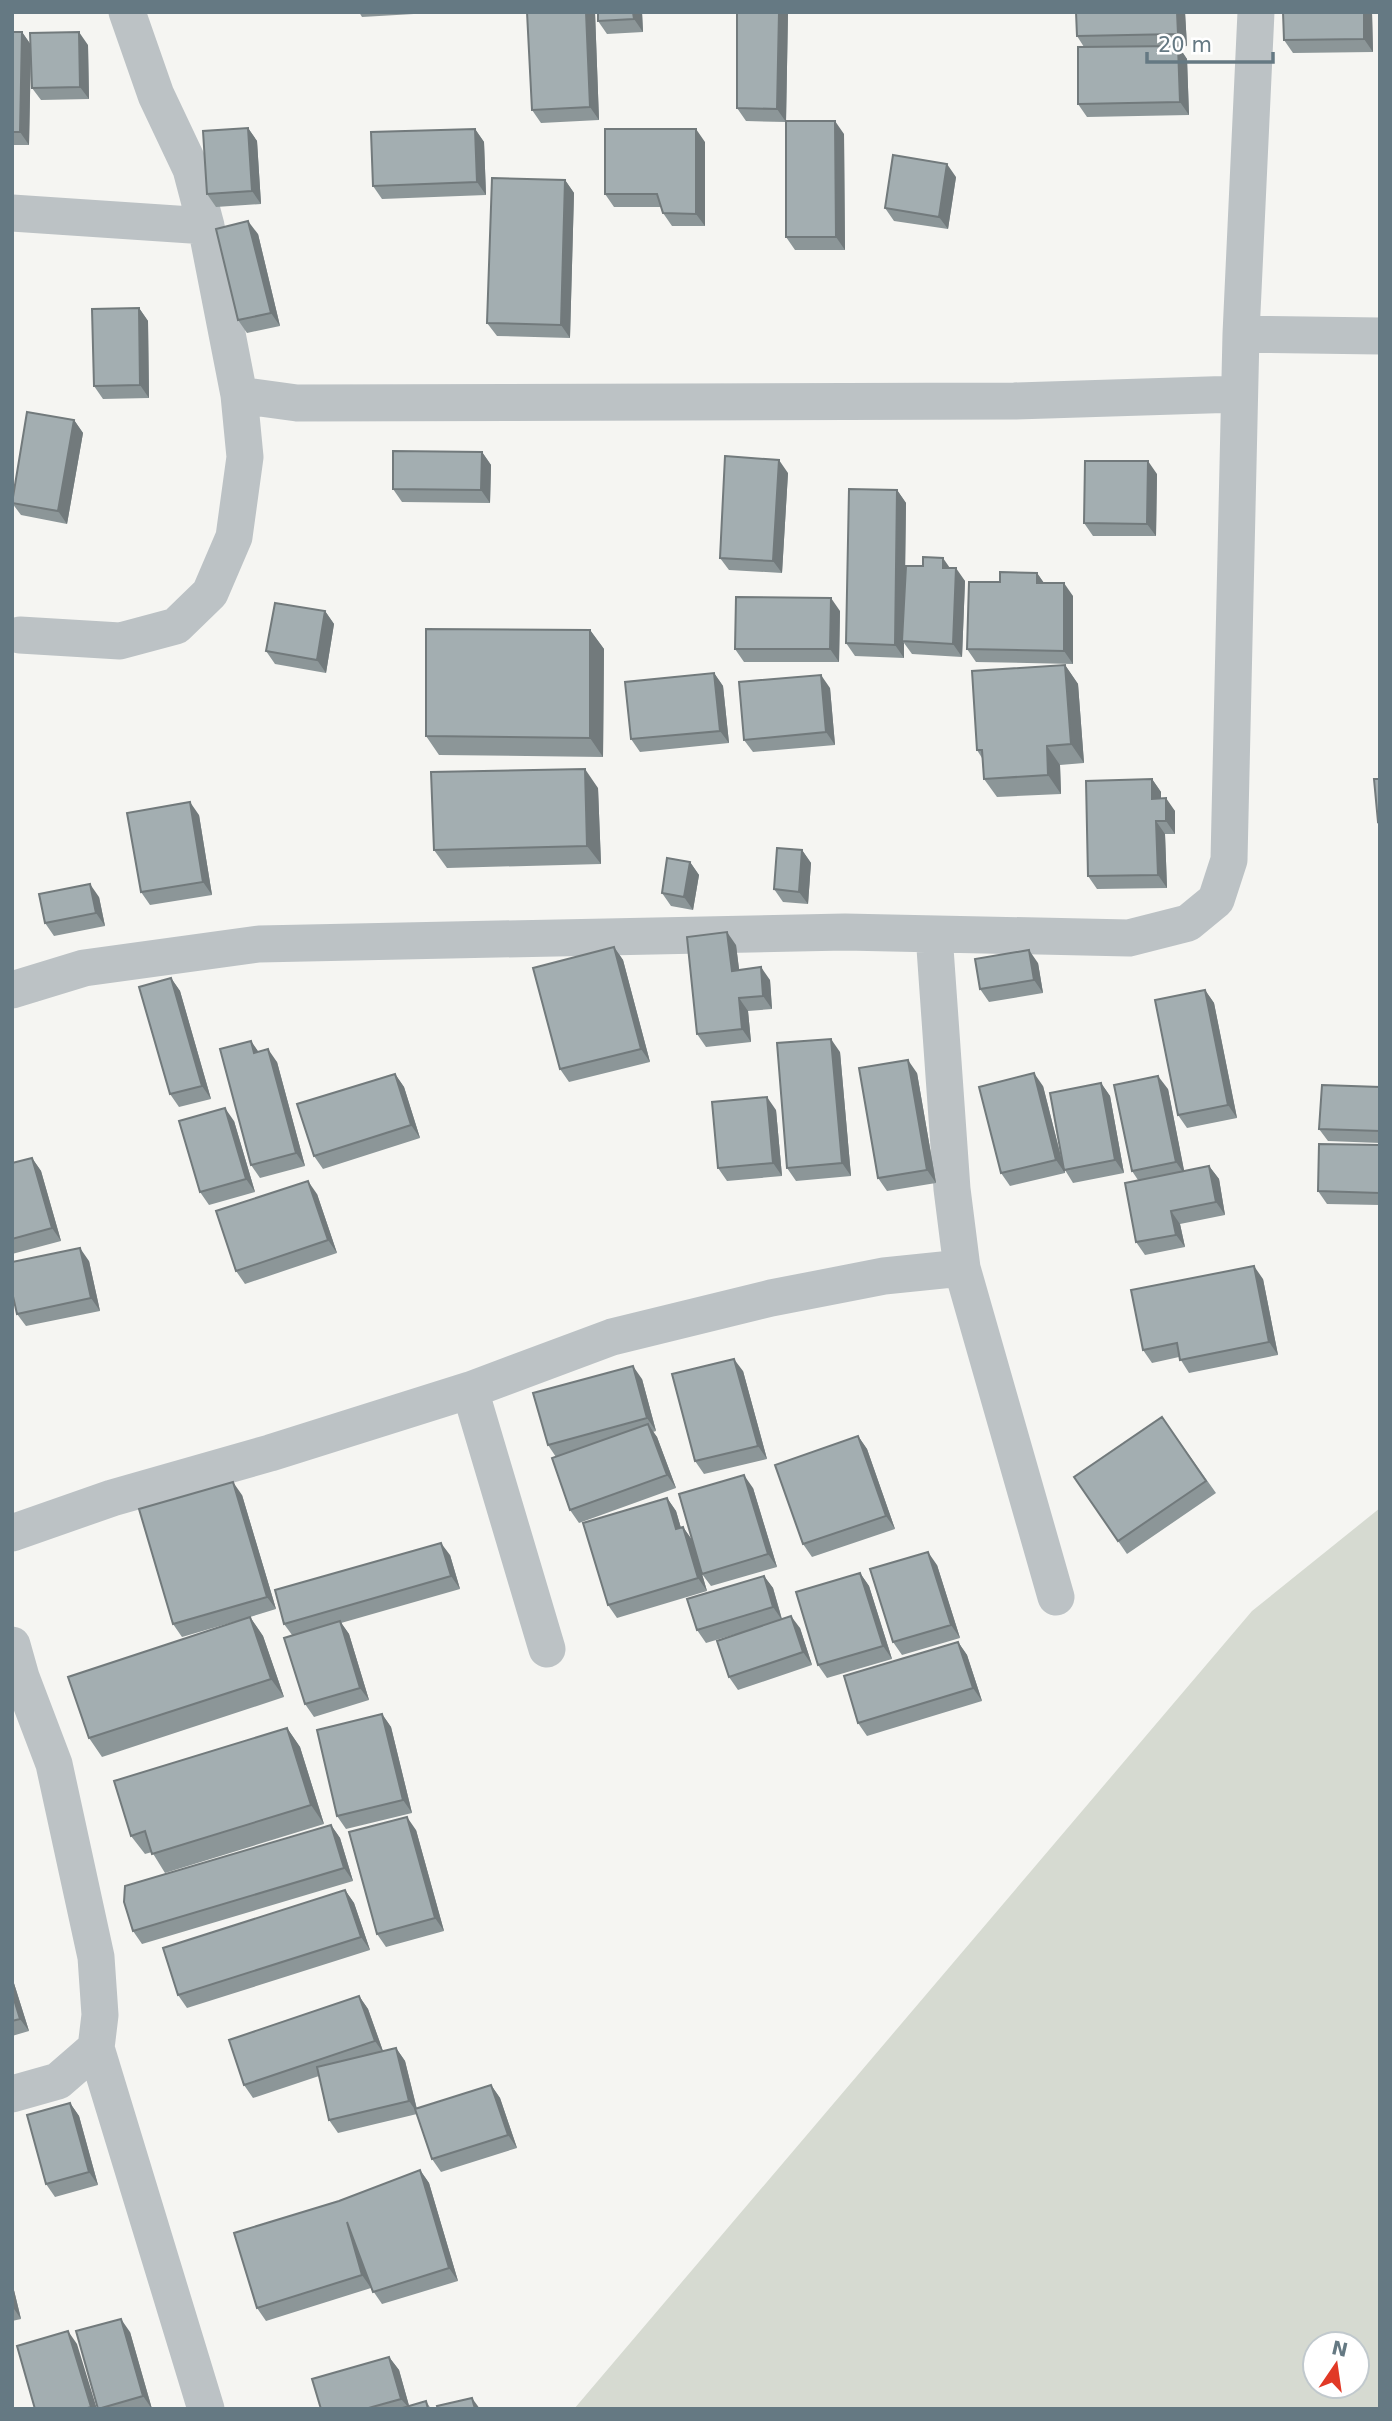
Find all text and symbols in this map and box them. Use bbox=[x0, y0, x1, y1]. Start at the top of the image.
scale bar bbox=[1147, 21, 1273, 65]
text: 20 m bbox=[1158, 33, 1212, 57]
north arrow bbox=[1301, 2330, 1371, 2400]
text: N bbox=[1330, 2336, 1350, 2361]

